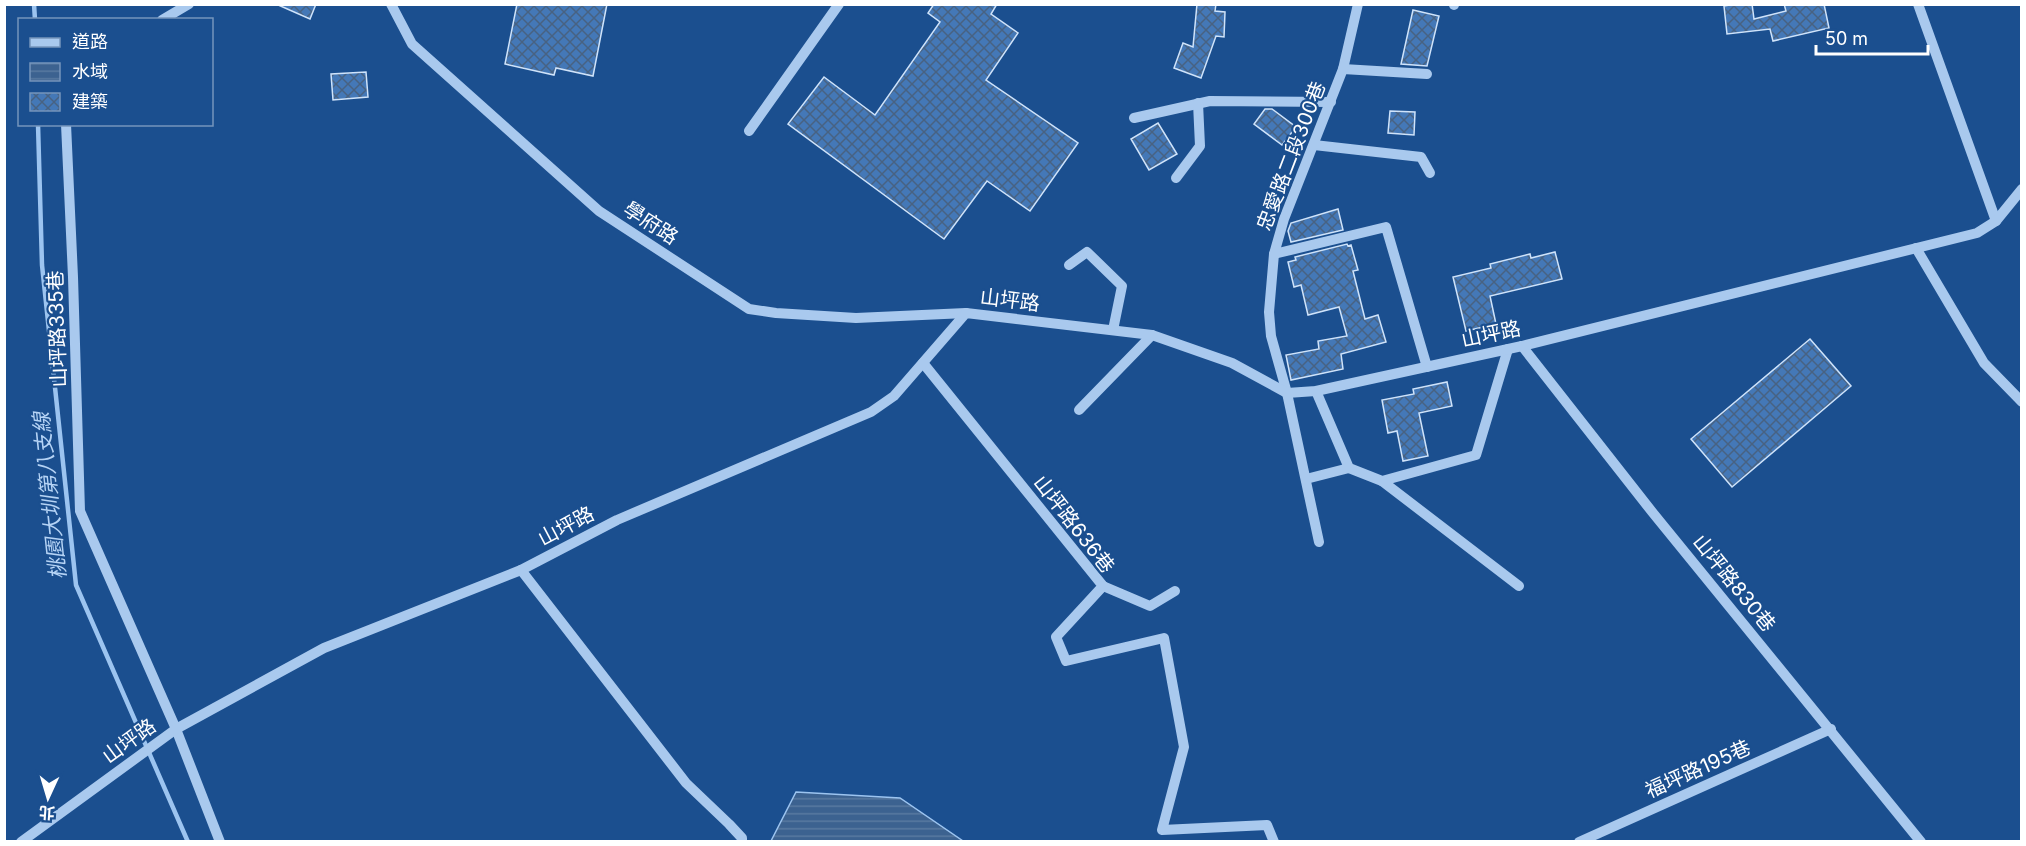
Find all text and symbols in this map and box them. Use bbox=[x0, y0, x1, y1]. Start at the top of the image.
legend bbox=[18, 18, 213, 126]
scale bar bbox=[1816, 18, 1928, 56]
text: 50 m bbox=[1825, 28, 1868, 49]
text: 道路 bbox=[72, 31, 108, 52]
text: 水域 bbox=[72, 61, 108, 82]
street label: 忠愛路二段300巷 bbox=[1252, 78, 1330, 234]
text: 建築 bbox=[72, 91, 108, 112]
street label: 學府路 bbox=[619, 197, 683, 249]
street label: 山坪路335巷 bbox=[43, 270, 71, 388]
street label: 山坪路 bbox=[979, 284, 1041, 316]
street label: 山坪路 bbox=[1459, 316, 1523, 352]
water label: 桃園大圳第八支線 bbox=[28, 409, 71, 581]
street label: 山坪路636巷 bbox=[1028, 470, 1120, 578]
street label: 山坪路 bbox=[534, 501, 598, 551]
street label: 山坪路830巷 bbox=[1688, 530, 1780, 636]
street label: 山坪路 bbox=[98, 714, 160, 768]
street label: 福坪路195巷 bbox=[1642, 735, 1754, 803]
north arrow bbox=[18, 768, 78, 828]
text: 北 bbox=[38, 802, 56, 823]

